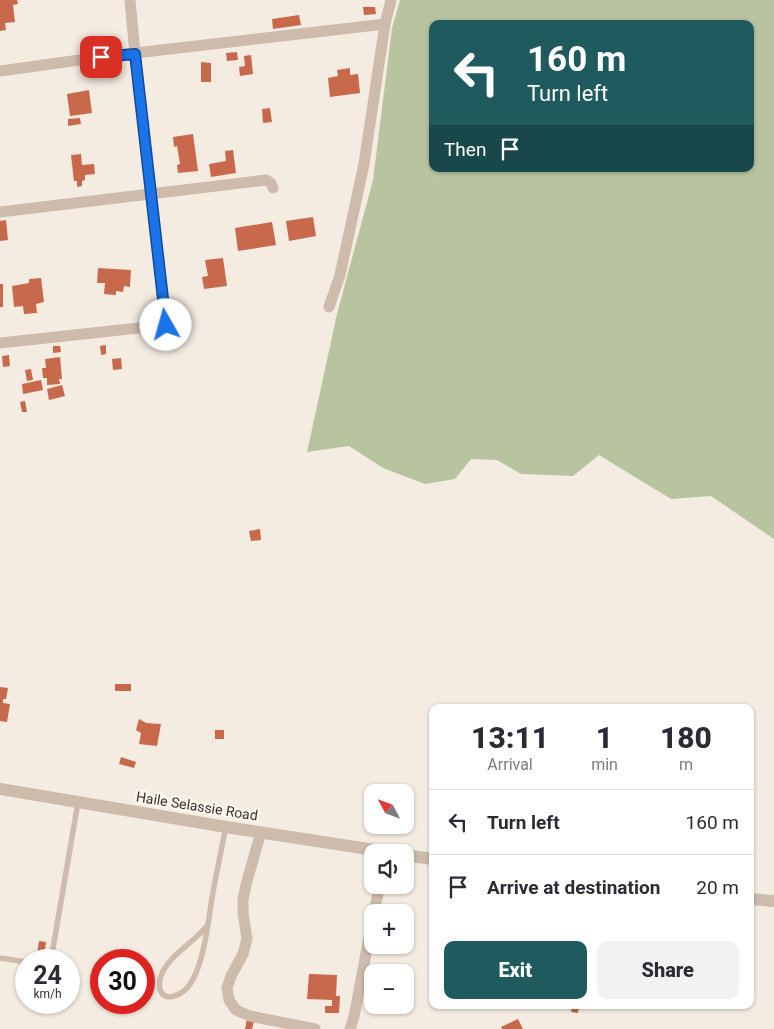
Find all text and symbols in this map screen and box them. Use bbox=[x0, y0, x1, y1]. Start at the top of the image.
pin bbox=[80, 36, 122, 78]
text: 160 m bbox=[527, 39, 626, 80]
icon: left bbox=[444, 40, 509, 105]
icon: arrive bbox=[87, 43, 115, 71]
text: Turn left bbox=[527, 81, 608, 106]
icon: arrive bbox=[496, 135, 524, 163]
text: Then bbox=[444, 138, 486, 161]
position arrow bbox=[139, 298, 191, 350]
text: 13:11 bbox=[471, 720, 549, 755]
text: 1 bbox=[596, 720, 613, 755]
text: 180 bbox=[660, 720, 712, 755]
text: Arrival bbox=[487, 755, 533, 774]
text: min bbox=[591, 755, 618, 774]
text: m bbox=[679, 755, 693, 774]
north arrow bbox=[364, 784, 414, 834]
map controls bbox=[364, 784, 414, 1014]
street label: Haile Selassie Road bbox=[135, 788, 259, 824]
icon: left bbox=[444, 808, 472, 836]
text: Turn left bbox=[487, 811, 560, 834]
text: 160 m bbox=[686, 811, 739, 834]
button: sound bbox=[364, 844, 414, 894]
icon: arrive bbox=[444, 873, 472, 901]
text: Arrive at destination bbox=[487, 876, 660, 899]
text: 20 m bbox=[696, 876, 739, 899]
button: + bbox=[364, 904, 414, 954]
button: Exit bbox=[444, 941, 587, 999]
button: Share bbox=[597, 941, 739, 999]
speed limit sign: 30 bbox=[90, 949, 155, 1014]
text: 24 bbox=[33, 961, 62, 990]
button: − bbox=[364, 964, 414, 1014]
text: km/h bbox=[33, 987, 62, 1001]

